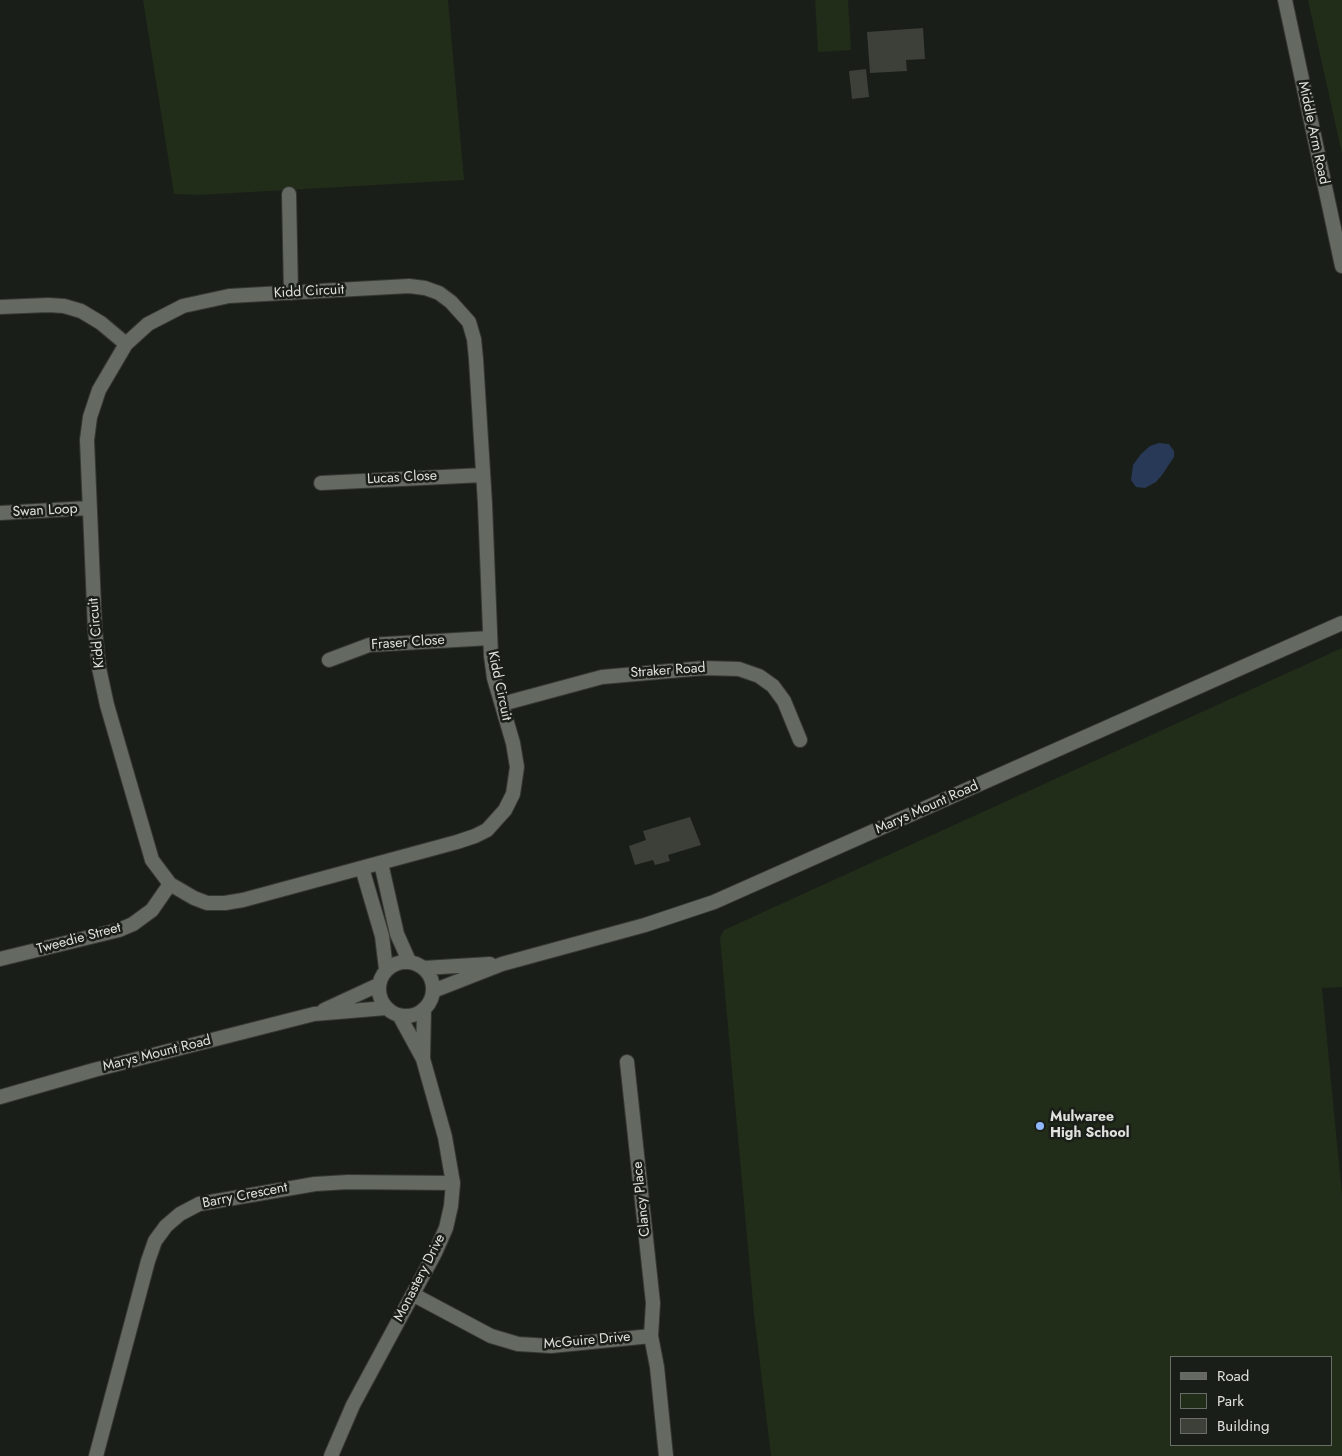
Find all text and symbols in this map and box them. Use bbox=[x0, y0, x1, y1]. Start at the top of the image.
street label: Middle Arm Road bbox=[1294, 80, 1332, 186]
street label: Kidd Circuit bbox=[273, 282, 345, 302]
street label: Lucas Close bbox=[367, 468, 437, 488]
street label: Swan Loop bbox=[12, 501, 78, 521]
street label: Kidd Circuit bbox=[86, 597, 108, 669]
street label: Fraser Close bbox=[371, 632, 445, 654]
street label: Kidd Circuit bbox=[483, 650, 515, 722]
street label: Straker Road bbox=[630, 660, 706, 682]
street label: Marys Mount Road bbox=[873, 778, 981, 838]
street label: Tweedie Street bbox=[35, 920, 123, 958]
street label: Marys Mount Road bbox=[101, 1032, 213, 1076]
place label: Mulwaree High School bbox=[1050, 1110, 1130, 1142]
marker: Mulwaree High School bbox=[1034, 1120, 1046, 1132]
street label: Clancy Place bbox=[630, 1161, 654, 1237]
street label: Barry Crescent bbox=[201, 1179, 289, 1213]
street label: Monastery Drive bbox=[391, 1231, 449, 1325]
street label: McGuire Drive bbox=[543, 1329, 631, 1353]
legend bbox=[1170, 1356, 1332, 1446]
text: Road bbox=[1217, 1365, 1249, 1387]
text: Park bbox=[1217, 1390, 1244, 1412]
text: Building bbox=[1217, 1415, 1269, 1437]

